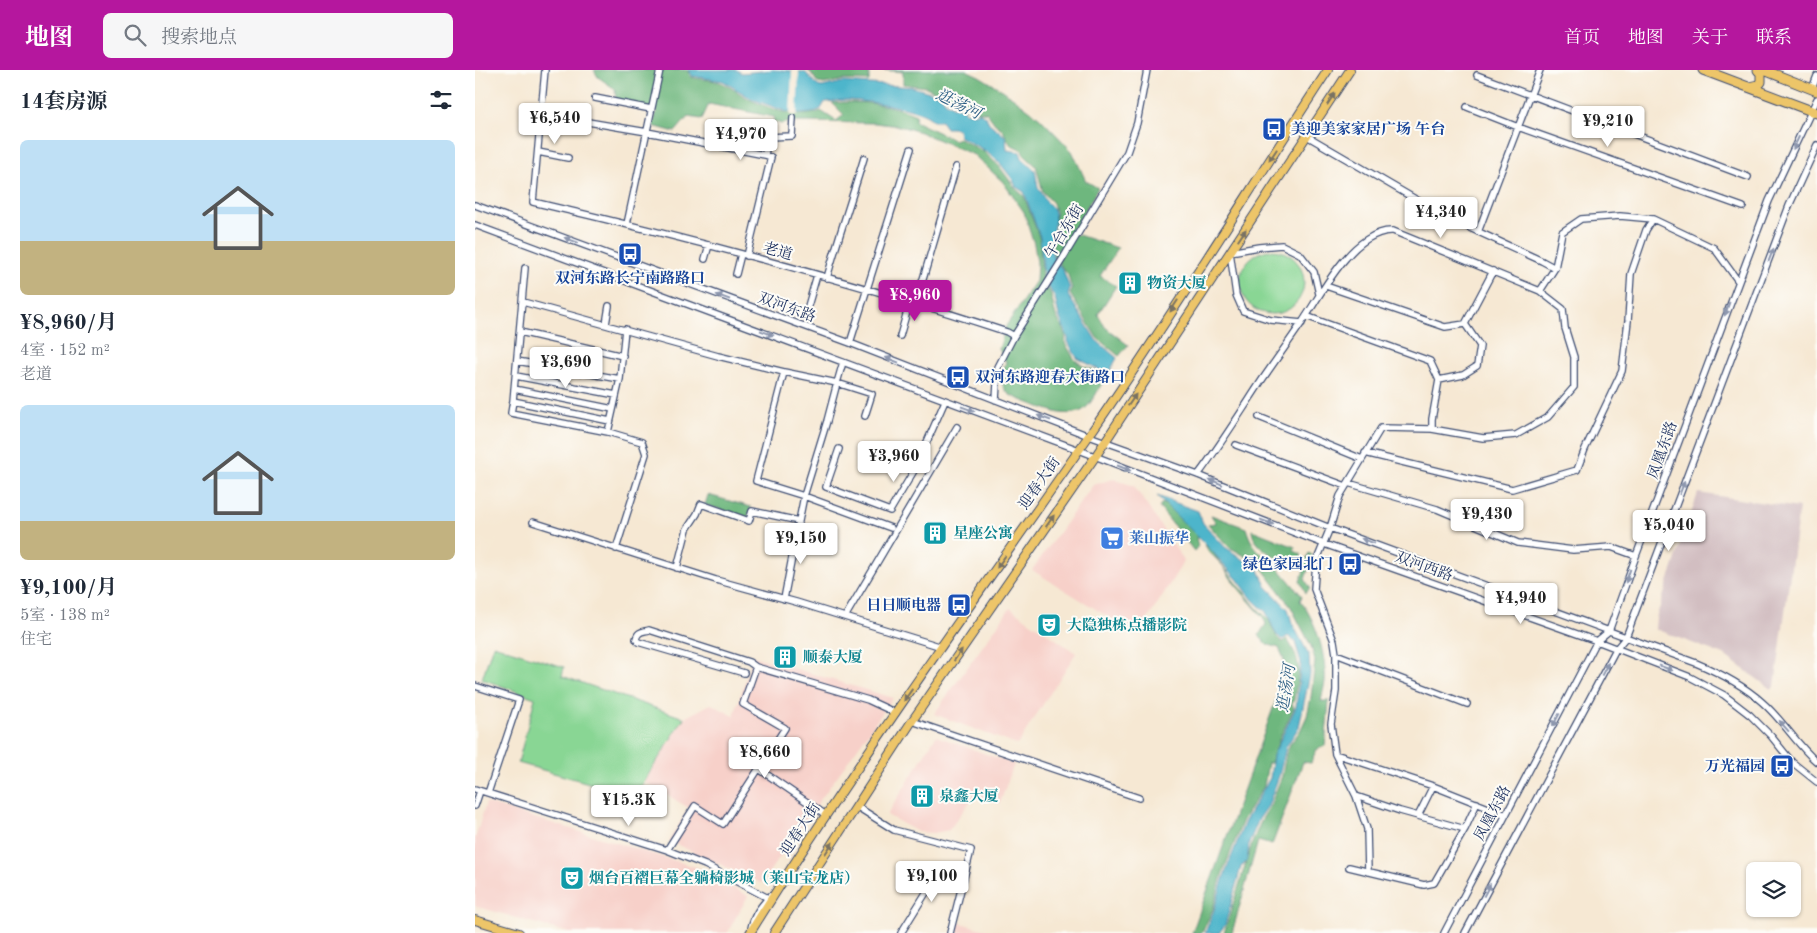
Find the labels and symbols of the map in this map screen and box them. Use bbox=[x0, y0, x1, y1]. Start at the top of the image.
water label: 逛荡河 bbox=[933, 85, 987, 124]
one-way arrow bbox=[1326, 93, 1336, 106]
pin: ¥6,540 bbox=[514, 102, 596, 145]
pin: ¥9,210 bbox=[1567, 106, 1649, 148]
bus stop icon: 美迎美家家居广场 午台 bbox=[1261, 116, 1287, 142]
pin: ¥4,970 bbox=[700, 118, 782, 161]
place label: 美迎美家家居广场 午台 bbox=[1291, 120, 1445, 138]
one-way arrow bbox=[1791, 136, 1799, 150]
one-way arrow bbox=[1268, 148, 1277, 161]
pin: ¥4,340 bbox=[1400, 196, 1482, 239]
street label: 午台东街 bbox=[1042, 201, 1087, 261]
one-way arrow bbox=[1237, 228, 1246, 242]
one-way arrow bbox=[563, 236, 578, 244]
street label: 老道 bbox=[761, 239, 795, 264]
bus stop icon: 双河东路长宁南路路口 bbox=[617, 241, 643, 267]
one-way arrow bbox=[1767, 247, 1775, 262]
place label: 双河东路长宁南路路口 bbox=[555, 269, 705, 287]
building icon: 物资大厦 bbox=[1117, 270, 1143, 296]
place label: 物资大厦 bbox=[1147, 274, 1207, 292]
pin: ¥8,960 bbox=[874, 280, 956, 322]
street label: 双河东路 bbox=[756, 289, 818, 326]
one-way arrow bbox=[716, 293, 731, 300]
one-way arrow bbox=[1170, 299, 1179, 312]
one-way arrow bbox=[1723, 302, 1731, 316]
one-way arrow bbox=[759, 330, 774, 337]
pin: ¥3,690 bbox=[525, 346, 607, 389]
one-way arrow bbox=[884, 356, 899, 364]
bus stop icon: 双河东路迎春大街路口 bbox=[945, 364, 971, 390]
place label: 双河东路迎春大街路口 bbox=[975, 368, 1125, 386]
one-way arrow bbox=[1127, 393, 1137, 406]
one-way arrow bbox=[961, 405, 976, 413]
one-way arrow bbox=[1036, 414, 1051, 421]
street label: 凤凰东路 bbox=[1644, 419, 1681, 481]
pin: ¥3,960 bbox=[853, 440, 935, 483]
street label: 迎春大街 bbox=[1015, 454, 1064, 513]
one-way arrow bbox=[1117, 464, 1132, 472]
one-way arrow bbox=[1209, 478, 1224, 485]
one-way arrow bbox=[1679, 481, 1686, 496]
pin: ¥9,430 bbox=[1446, 498, 1528, 541]
pin: ¥5,040 bbox=[1628, 510, 1710, 552]
one-way arrow bbox=[1045, 514, 1055, 528]
one-way arrow bbox=[1259, 519, 1274, 526]
building icon: 星座公寓 bbox=[922, 520, 948, 546]
pin: ¥9,150 bbox=[760, 522, 842, 565]
place label: 星座公寓 bbox=[953, 524, 1013, 542]
supermarket icon: 莱山振华 bbox=[1099, 525, 1125, 551]
place label: 莱山振华 bbox=[1129, 530, 1189, 547]
one-way arrow bbox=[1360, 537, 1375, 544]
street label: 双河西路 bbox=[1393, 548, 1455, 585]
bus stop icon: 绿色家园北门 bbox=[1337, 551, 1363, 577]
one-way arrow bbox=[996, 555, 1006, 569]
place label: 绿色家园北门 bbox=[1243, 555, 1333, 573]
one-way arrow bbox=[1624, 569, 1632, 584]
pin: ¥4,940 bbox=[1480, 582, 1562, 625]
bus stop icon: 日日顺电器 bbox=[946, 592, 972, 618]
place label: 日日顺电器 bbox=[866, 597, 941, 614]
theatre icon: 大隐独栋点播影院 bbox=[1036, 612, 1062, 638]
place label: 大隐独栋点播影院 bbox=[1067, 617, 1187, 634]
building icon: 顺泰大厦 bbox=[772, 644, 798, 670]
one-way arrow bbox=[953, 648, 963, 661]
place label: 顺泰大厦 bbox=[803, 649, 863, 666]
water label: 逛荡河 bbox=[1273, 660, 1299, 713]
one-way arrow bbox=[1601, 662, 1609, 677]
one-way arrow bbox=[1658, 665, 1673, 672]
one-way arrow bbox=[903, 688, 913, 702]
one-way arrow bbox=[1552, 713, 1560, 727]
one-way arrow bbox=[1778, 721, 1790, 733]
pin: ¥8,660 bbox=[724, 736, 806, 779]
bus stop icon: 万光福园 bbox=[1769, 753, 1795, 779]
place label: 万光福园 bbox=[1705, 758, 1765, 775]
building icon: 泉鑫大厦 bbox=[909, 783, 935, 809]
street label: 凤凰东路 bbox=[1471, 783, 1514, 844]
pin: ¥15.3K bbox=[588, 784, 670, 827]
place label: 泉鑫大厦 bbox=[939, 788, 999, 805]
street label: 迎春大街 bbox=[777, 799, 824, 859]
one-way arrow bbox=[824, 842, 834, 855]
pin: ¥9,100 bbox=[891, 860, 973, 903]
theatre icon: 烟台百褶巨幕全躺椅影城（莱山宝龙店） bbox=[559, 865, 585, 891]
place label: 烟台百褶巨幕全躺椅影城（莱山宝龙店） bbox=[589, 869, 859, 887]
one-way arrow bbox=[1483, 883, 1491, 897]

